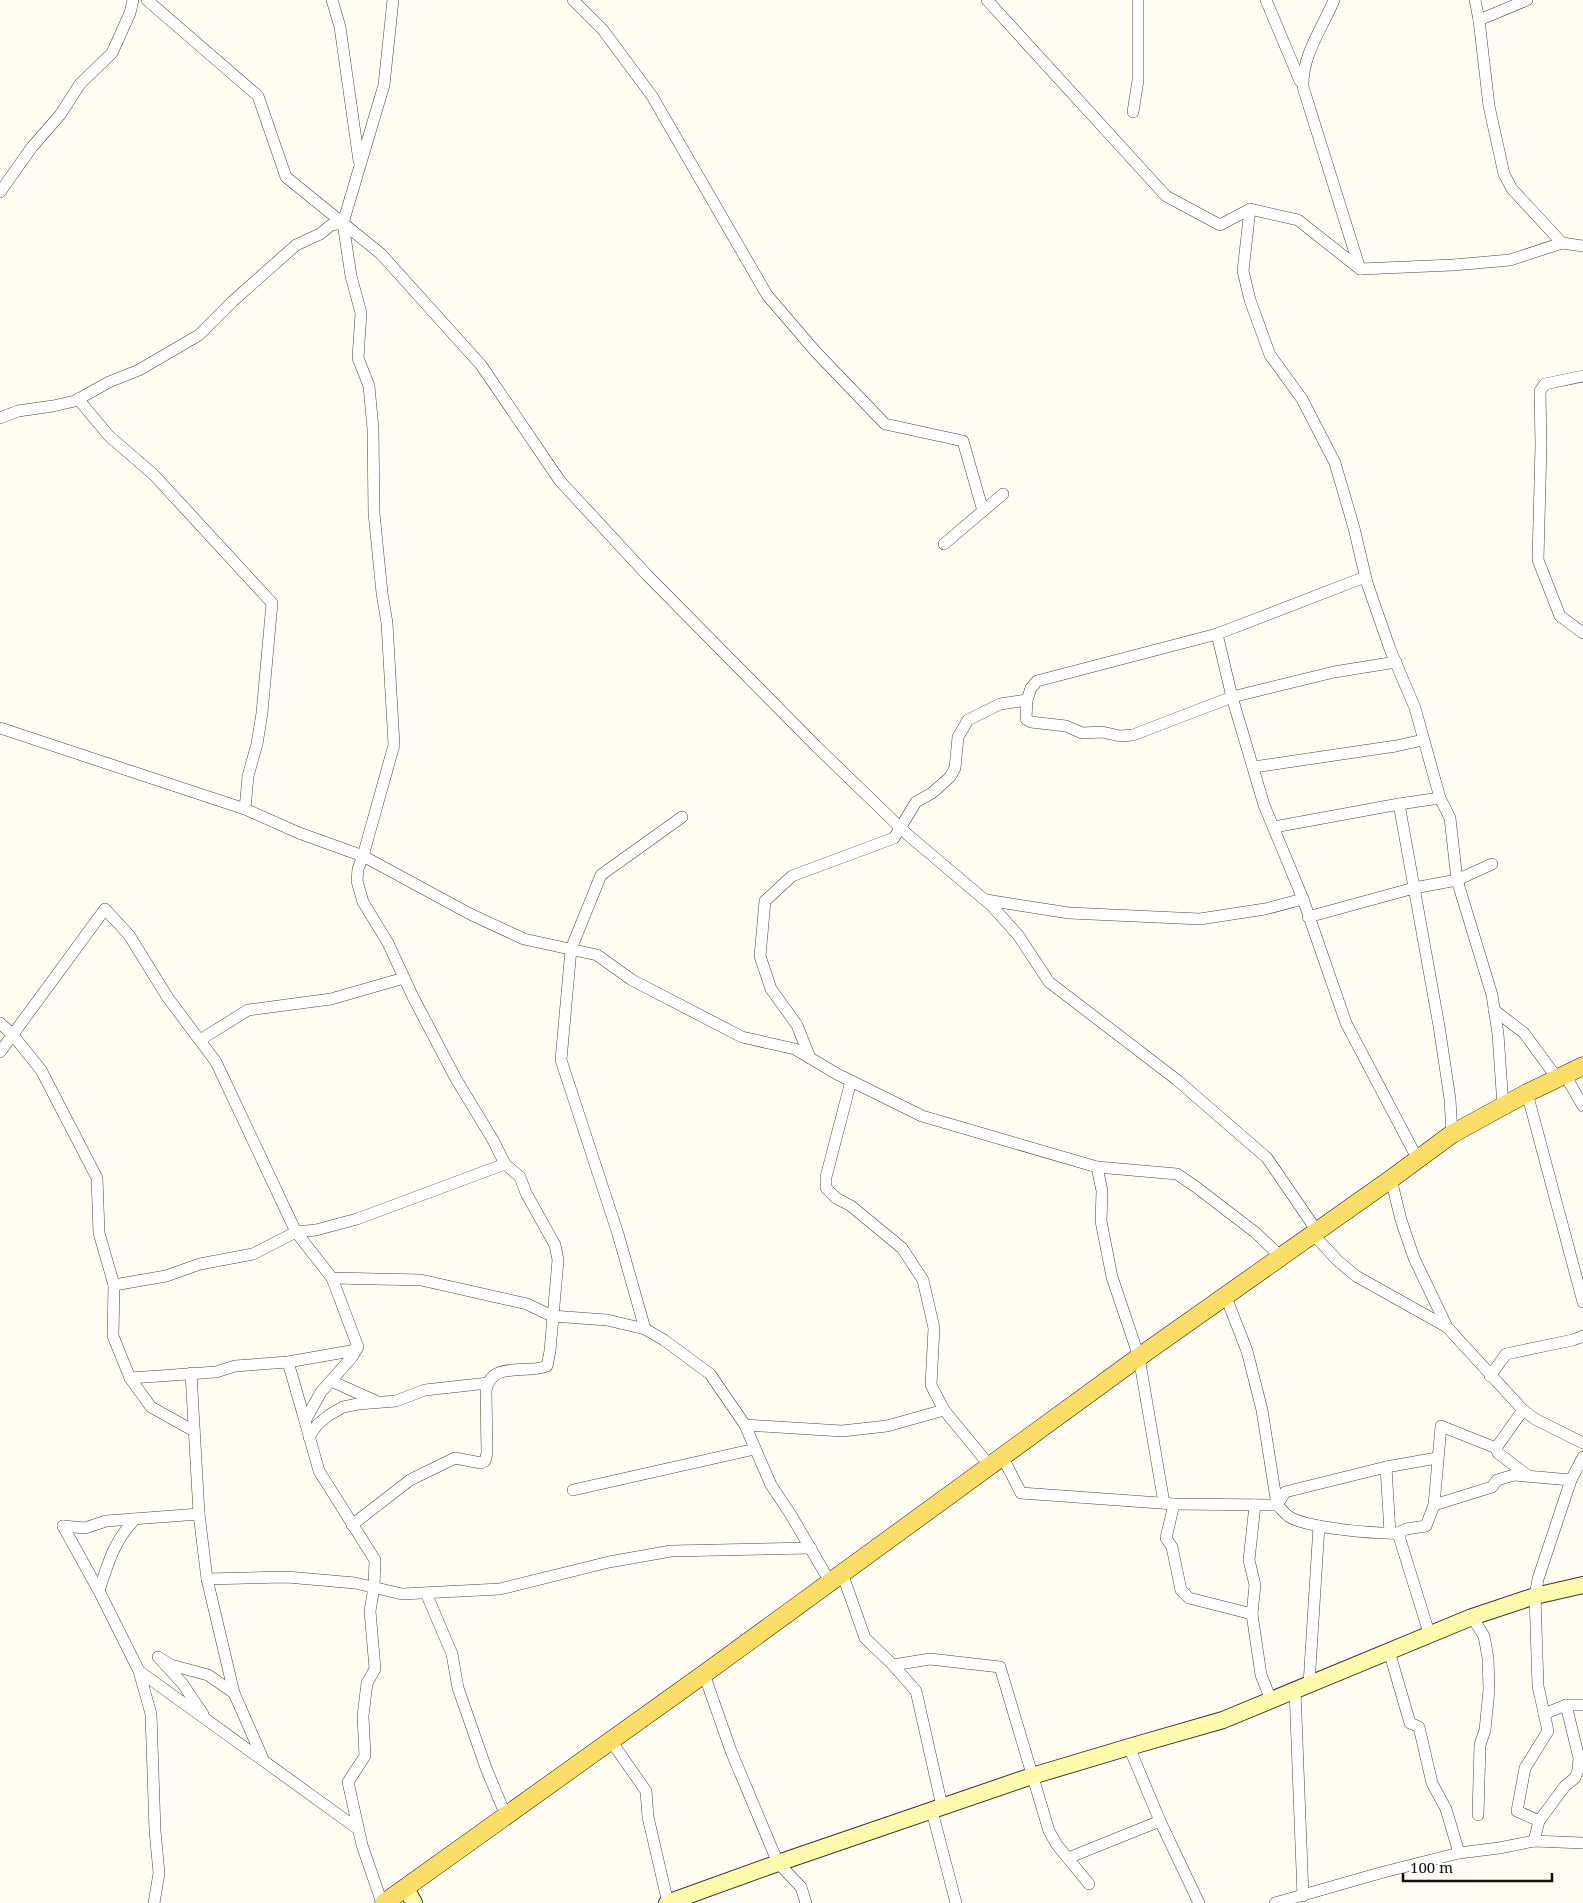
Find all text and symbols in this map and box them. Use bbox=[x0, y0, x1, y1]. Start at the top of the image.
scale bar bbox=[1403, 1850, 1552, 1882]
text: 100 m bbox=[1410, 1857, 1453, 1877]

